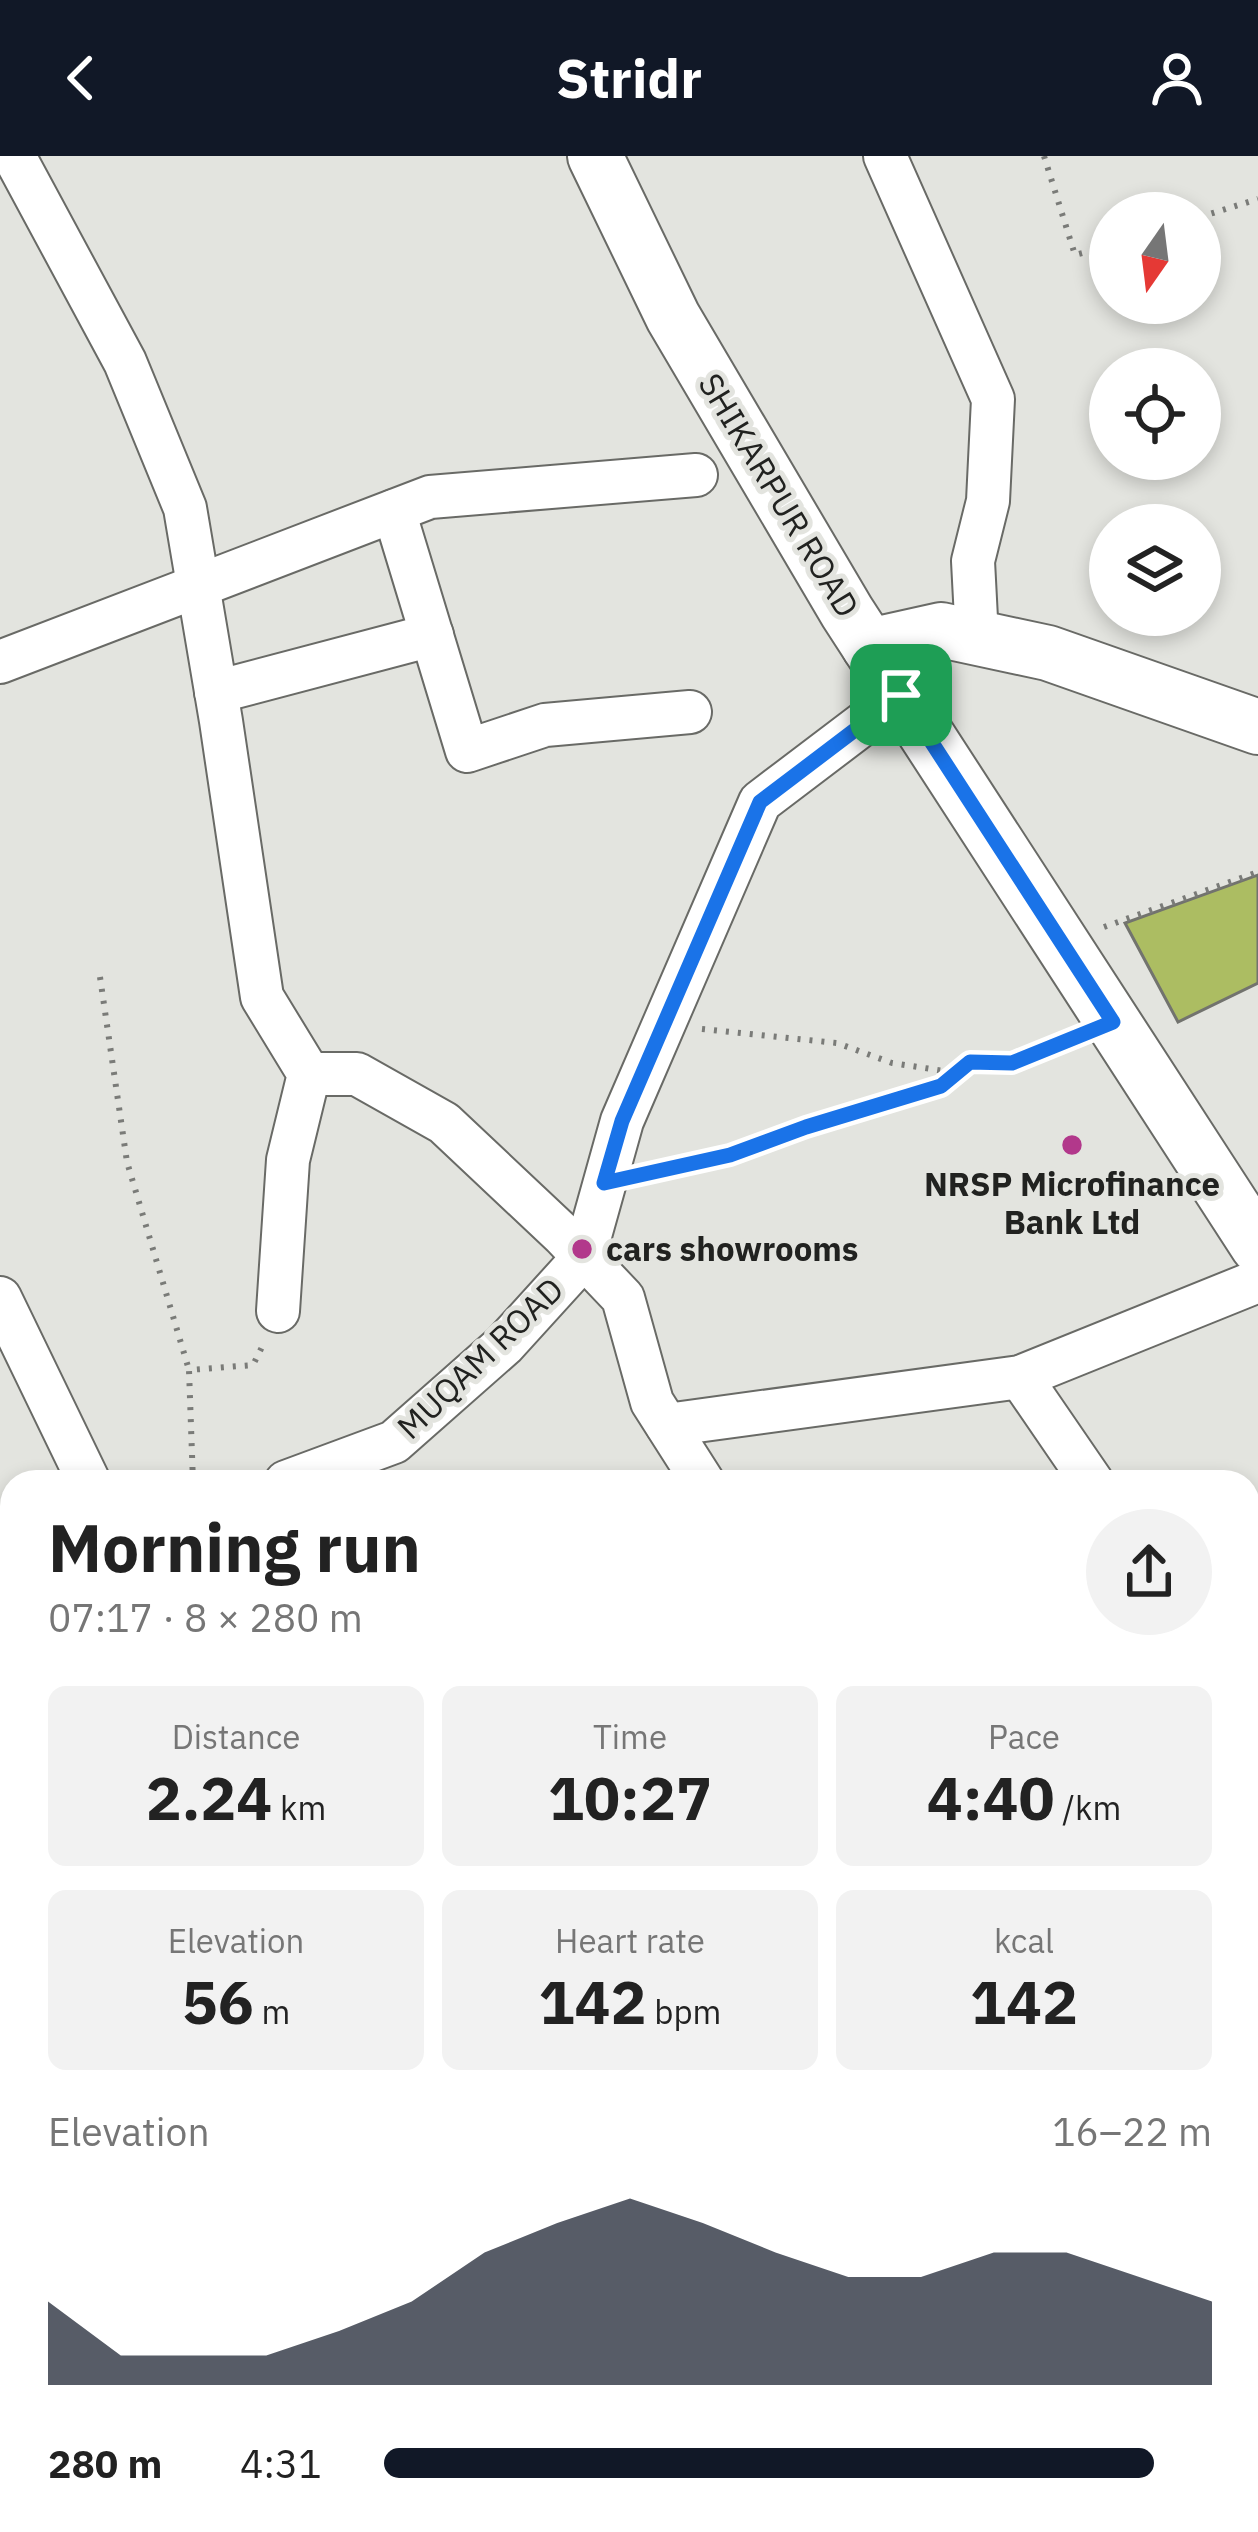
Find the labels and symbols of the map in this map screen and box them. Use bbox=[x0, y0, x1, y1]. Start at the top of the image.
north arrow bbox=[1089, 192, 1221, 324]
street label: SHIKARPUR ROAD bbox=[690, 365, 869, 625]
pin bbox=[850, 644, 952, 746]
marker: NRSP Microfinance Bank Ltd bbox=[1059, 1132, 1085, 1158]
place label: NRSP Microfinance Bank Ltd bbox=[924, 1162, 1220, 1243]
place label: cars showrooms bbox=[606, 1227, 858, 1270]
marker: cars showrooms bbox=[569, 1236, 595, 1262]
street label: MUQAM ROAD bbox=[387, 1268, 572, 1448]

